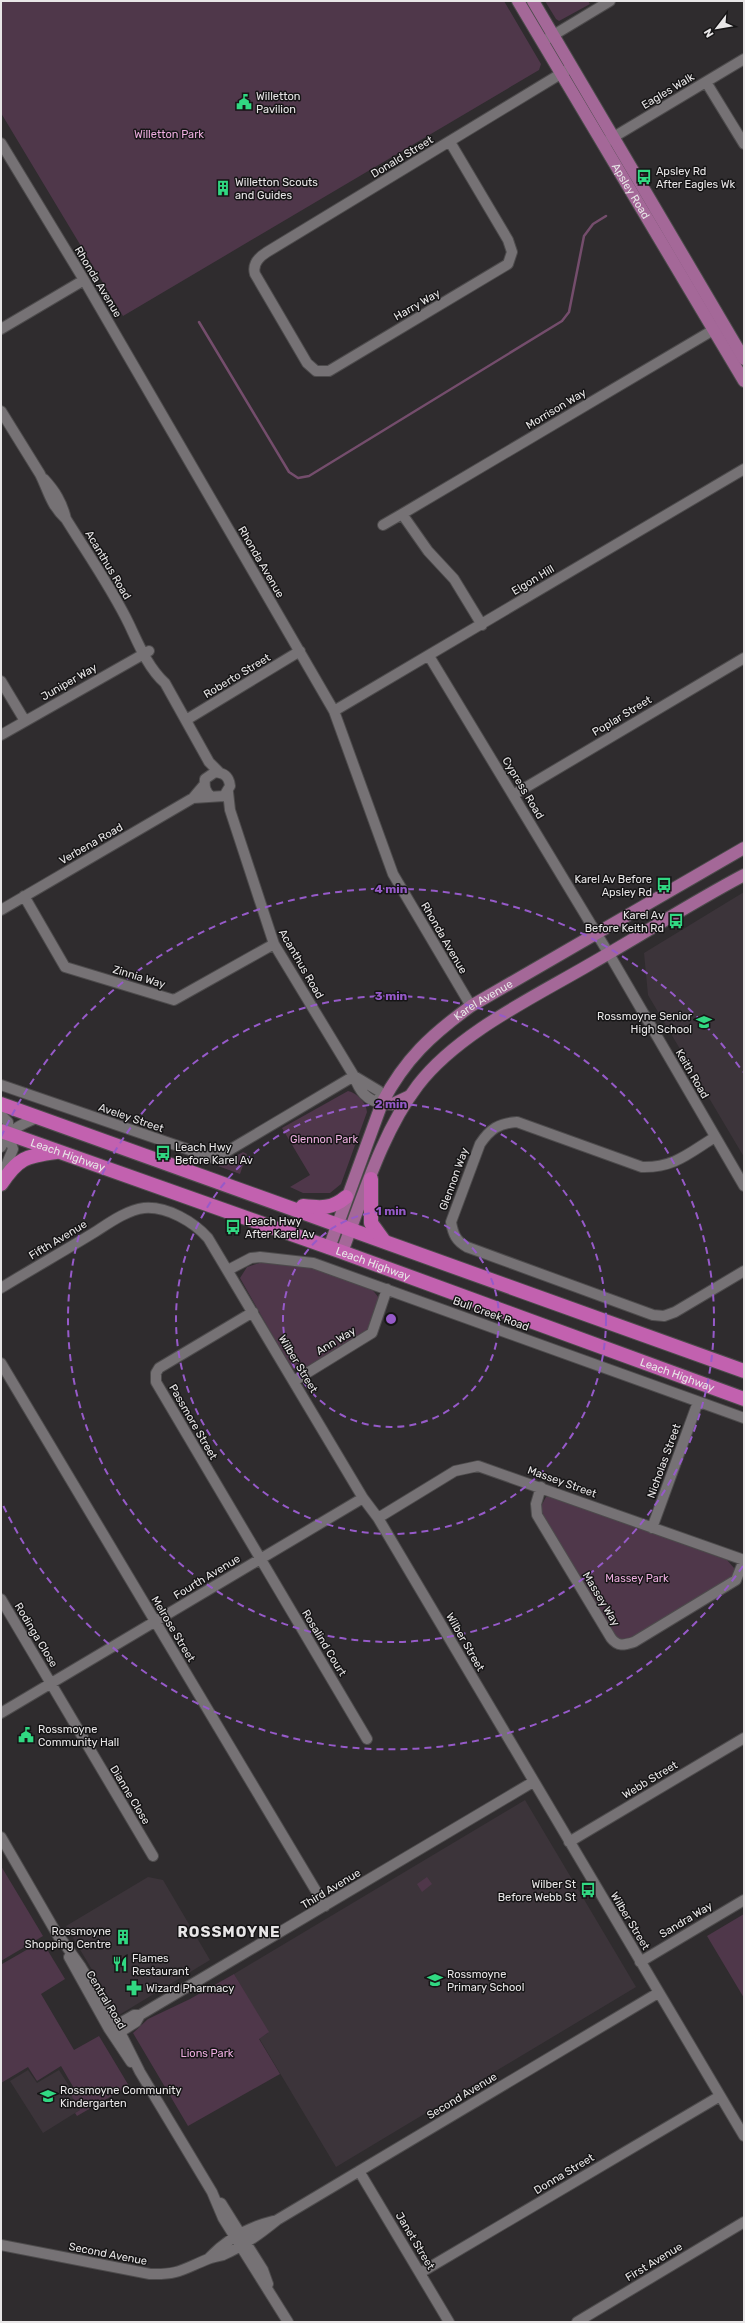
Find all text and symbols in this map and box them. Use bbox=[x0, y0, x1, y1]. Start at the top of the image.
north arrow bbox=[697, 8, 737, 48]
text: N bbox=[701, 26, 716, 40]
street label: Eagles Walk bbox=[639, 70, 697, 112]
place label: Willetton Pavilion bbox=[256, 90, 301, 116]
public building icon: Willetton Pavilion bbox=[235, 93, 253, 111]
park label: Willetton Park bbox=[134, 128, 204, 141]
street label: Donald Street bbox=[368, 133, 436, 181]
street label: Apsley Road bbox=[609, 161, 653, 221]
place label: Apsley Rd After Eagles Wk bbox=[656, 165, 736, 191]
bus stop icon: Apsley Rd After Eagles Wk bbox=[635, 168, 653, 186]
place label: Willetton Scouts and Guides bbox=[235, 176, 318, 202]
building icon: Willetton Scouts and Guides bbox=[214, 179, 232, 197]
street label: Rhonda Avenue bbox=[72, 244, 124, 320]
street label: Harry Way bbox=[392, 287, 442, 323]
street label: Morrison Way bbox=[524, 386, 588, 432]
street label: Rhonda Avenue bbox=[235, 524, 287, 600]
street label: Acanthus Road bbox=[82, 528, 134, 602]
street label: Elgon Hill bbox=[509, 562, 557, 598]
street label: Roberto Street bbox=[201, 651, 273, 701]
street label: Juniper Way bbox=[39, 661, 99, 703]
street label: Poplar Street bbox=[590, 693, 655, 739]
street label: Cypress Road bbox=[499, 755, 547, 821]
street label: Verbena Road bbox=[57, 821, 125, 867]
place label: Karel Av Before Apsley Rd bbox=[574, 873, 652, 899]
bus stop icon: Karel Av Before Apsley Rd bbox=[655, 876, 673, 894]
text: 4 min bbox=[375, 882, 408, 896]
street label: Rhonda Avenue bbox=[418, 900, 470, 976]
place label: Karel Av Before Keith Rd bbox=[585, 909, 664, 935]
bus stop icon: Karel Av Before Keith Rd bbox=[667, 912, 685, 930]
street label: Acanthus Road bbox=[276, 927, 326, 1001]
street label: Zinnia Way bbox=[111, 963, 167, 991]
street label: Karel Avenue bbox=[451, 977, 515, 1023]
text: 3 min bbox=[375, 989, 408, 1003]
place label: Rossmoyne Senior High School bbox=[597, 1010, 693, 1036]
school or university icon: Rossmoyne Senior High School bbox=[695, 1013, 713, 1031]
street label: Keith Road bbox=[673, 1047, 711, 1101]
text: 2 min bbox=[375, 1097, 408, 1111]
street label: Aveley Street bbox=[97, 1101, 166, 1135]
park label: Glennon Park bbox=[290, 1133, 358, 1146]
street label: Leach Highway bbox=[29, 1136, 107, 1174]
place label: Leach Hwy Before Karel Av bbox=[175, 1141, 253, 1167]
bus stop icon: Leach Hwy Before Karel Av bbox=[154, 1144, 172, 1162]
street label: Glennon Way bbox=[437, 1146, 471, 1212]
text: 1 min bbox=[376, 1204, 407, 1218]
place label: Leach Hwy After Karel Av bbox=[245, 1215, 315, 1241]
street label: Fifth Avenue bbox=[27, 1218, 89, 1262]
bus stop icon: Leach Hwy After Karel Av bbox=[224, 1218, 242, 1236]
street label: Leach Highway bbox=[334, 1244, 412, 1283]
street label: Bull Creek Road bbox=[451, 1294, 531, 1334]
centre of rings bbox=[384, 1312, 398, 1326]
street label: Ann Way bbox=[314, 1324, 358, 1358]
street label: Wilber Street bbox=[276, 1333, 321, 1396]
street label: Leach Highway bbox=[638, 1355, 716, 1394]
street label: Passmore Street bbox=[166, 1382, 220, 1463]
street label: Nicholas Street bbox=[645, 1421, 684, 1500]
street label: Massey Street bbox=[526, 1464, 599, 1501]
street label: Fourth Avenue bbox=[171, 1552, 243, 1602]
street label: Massey Way bbox=[580, 1570, 622, 1628]
park label: Massey Park bbox=[605, 1572, 669, 1585]
street label: Melrose Street bbox=[148, 1594, 198, 1665]
street label: Rodinga Close bbox=[12, 1600, 60, 1670]
street label: Rosalind Court bbox=[299, 1607, 349, 1679]
street label: Wilber Street bbox=[443, 1610, 487, 1674]
place label: Rossmoyne Community Hall bbox=[38, 1723, 119, 1749]
public building icon: Rossmoyne Community Hall bbox=[17, 1726, 35, 1744]
street label: Webb Street bbox=[620, 1758, 681, 1802]
street label: Dianne Close bbox=[107, 1763, 153, 1827]
street label: Third Avenue bbox=[299, 1866, 363, 1912]
place label: Wilber St Before Webb St bbox=[498, 1878, 577, 1904]
bus stop icon: Wilber St Before Webb St bbox=[579, 1881, 597, 1899]
street label: Wilber Street bbox=[608, 1890, 653, 1953]
street label: Sandra Way bbox=[657, 1899, 715, 1941]
district label: ROSSMOYNE bbox=[177, 1923, 281, 1941]
place label: Rossmoyne Shopping Centre bbox=[25, 1925, 111, 1951]
building icon: Rossmoyne Shopping Centre bbox=[114, 1928, 132, 1946]
place label: Flames Restaurant bbox=[132, 1952, 190, 1978]
restaurant icon: Flames Restaurant bbox=[111, 1955, 129, 1973]
street label: Central Road bbox=[83, 1968, 129, 2032]
place label: Rossmoyne Primary School bbox=[447, 1968, 524, 1994]
school or university icon: Rossmoyne Primary School bbox=[426, 1971, 444, 1989]
pharmacy icon: Wizard Pharmacy bbox=[125, 1979, 143, 1997]
place label: Wizard Pharmacy bbox=[146, 1982, 234, 1995]
park label: Lions Park bbox=[180, 2047, 234, 2060]
street label: Second Avenue bbox=[425, 2070, 499, 2122]
place label: Rossmoyne Community Kindergarten bbox=[60, 2084, 182, 2110]
school or university icon: Rossmoyne Community Kindergarten bbox=[39, 2087, 57, 2105]
street label: Donna Street bbox=[532, 2151, 597, 2197]
street label: Janet Street bbox=[393, 2210, 438, 2273]
street label: Second Avenue bbox=[68, 2240, 148, 2268]
street label: First Avenue bbox=[623, 2240, 685, 2284]

